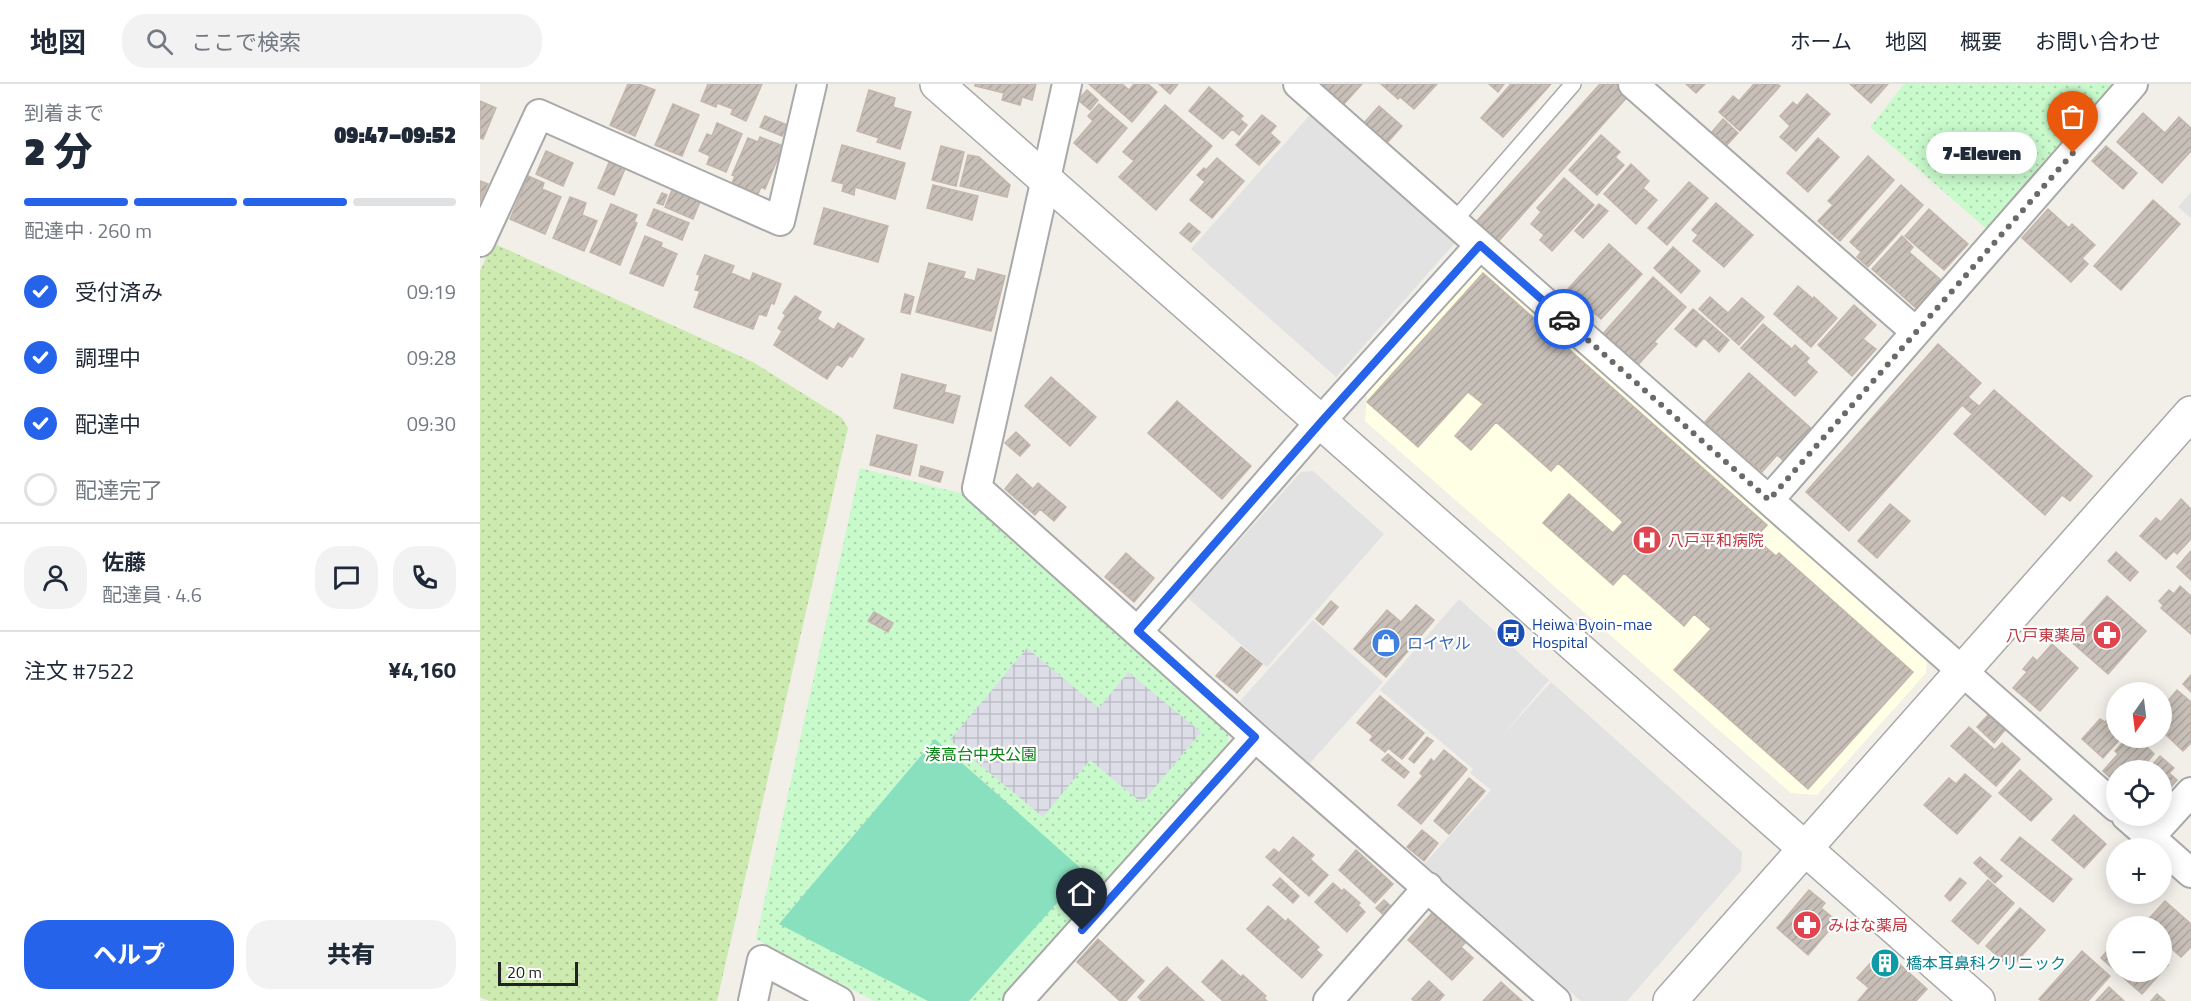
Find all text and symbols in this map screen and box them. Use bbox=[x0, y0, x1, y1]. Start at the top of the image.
search box bbox=[122, 14, 542, 68]
text: 地図 bbox=[30, 20, 86, 63]
icon: search bbox=[143, 25, 176, 58]
text: ここで検索 bbox=[191, 25, 301, 59]
text: ホーム bbox=[1790, 25, 1852, 57]
text: 地図 bbox=[1885, 25, 1927, 57]
text: 概要 bbox=[1960, 25, 2002, 57]
text: お問い合わせ bbox=[2035, 25, 2161, 57]
pin bbox=[2047, 91, 2098, 153]
text: 到着まで bbox=[24, 97, 104, 128]
icon: bag bbox=[2056, 100, 2089, 133]
text: 09:47–09:52 bbox=[334, 118, 456, 152]
text: 2 分 bbox=[24, 121, 93, 180]
callout: 7-Eleven bbox=[1926, 132, 2037, 174]
text: 7-Eleven bbox=[1942, 137, 2021, 168]
text: 配達中 · 260 m bbox=[24, 215, 152, 246]
icon: check bbox=[24, 275, 57, 308]
text: 受付済み bbox=[75, 275, 163, 309]
text: 09:19 bbox=[407, 276, 456, 307]
courier bbox=[1534, 289, 1594, 349]
icon: car bbox=[1548, 303, 1581, 336]
icon: check bbox=[24, 341, 57, 374]
text: 調理中 bbox=[75, 341, 141, 375]
text: 09:28 bbox=[407, 342, 456, 373]
icon: check bbox=[24, 407, 57, 440]
text: 配達中 bbox=[75, 407, 141, 441]
text: 09:30 bbox=[407, 408, 456, 439]
text: 配達完了 bbox=[75, 473, 163, 507]
hospital icon: 八戸平和病院 bbox=[1631, 524, 1663, 556]
place label: 八戸平和病院 bbox=[1668, 528, 1764, 552]
text: 佐藤 bbox=[102, 545, 146, 579]
button: person bbox=[24, 546, 87, 609]
button: chat bbox=[315, 546, 378, 609]
button: phone bbox=[393, 546, 456, 609]
text: 配達員 · 4.6 bbox=[102, 579, 202, 610]
place label: Heiwa Byoin-mae Hospital bbox=[1532, 612, 1652, 654]
bus stop icon: Heiwa Byoin-mae Hospital bbox=[1495, 617, 1527, 649]
pharmacy icon: 八戸東薬局 bbox=[2091, 619, 2123, 651]
place label: 八戸東薬局 bbox=[2006, 623, 2086, 647]
shop icon: ロイヤル bbox=[1370, 627, 1402, 659]
place label: ロイヤル bbox=[1407, 631, 1471, 655]
text: ¥4,160 bbox=[389, 653, 456, 687]
text: 注文 #7522 bbox=[24, 654, 134, 688]
north arrow bbox=[2106, 682, 2172, 748]
map controls bbox=[2106, 682, 2172, 982]
park label: 湊高台中央公園 bbox=[925, 742, 1037, 766]
button: locate bbox=[2106, 760, 2172, 826]
button: + bbox=[2106, 838, 2172, 904]
pin bbox=[1056, 868, 1107, 930]
icon: home bbox=[1065, 877, 1098, 910]
pharmacy icon: みはな薬局 bbox=[1791, 909, 1823, 941]
place label: みはな薬局 bbox=[1828, 913, 1908, 937]
button: − bbox=[2106, 916, 2172, 982]
button: ヘルプ bbox=[24, 920, 234, 989]
button: 共有 bbox=[246, 920, 456, 989]
building icon: 橋本耳鼻科クリニック bbox=[1869, 947, 1901, 979]
place label: 橋本耳鼻科クリニック bbox=[1906, 951, 2066, 975]
scale bar bbox=[498, 959, 578, 986]
text: 20 m bbox=[507, 960, 542, 984]

